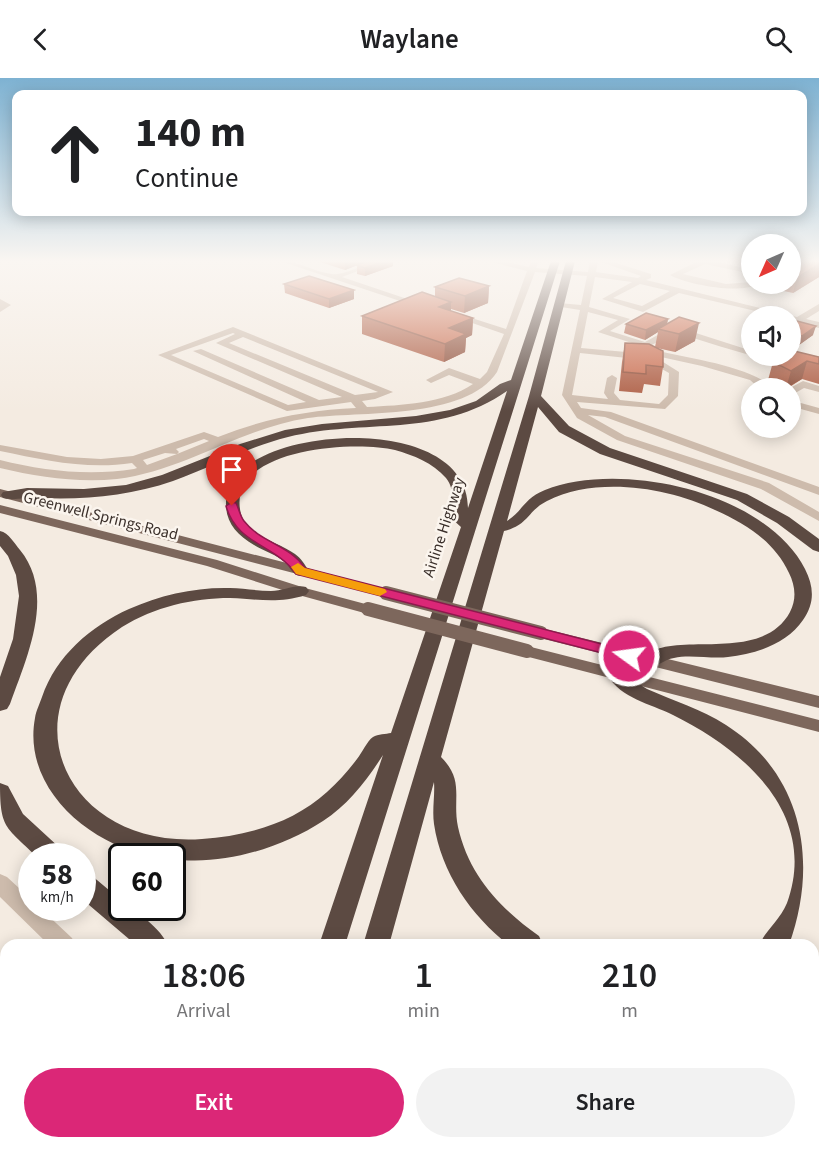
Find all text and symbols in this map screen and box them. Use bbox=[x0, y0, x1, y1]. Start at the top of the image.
text: Waylane bbox=[360, 20, 459, 59]
icon: back bbox=[24, 23, 57, 56]
icon: search bbox=[762, 23, 795, 56]
text: 140 m bbox=[135, 103, 246, 163]
icon: ahead bbox=[36, 114, 114, 192]
text: Continue bbox=[135, 159, 238, 198]
north arrow bbox=[741, 234, 801, 294]
map controls bbox=[741, 234, 801, 438]
button: sound bbox=[741, 306, 801, 366]
button: search bbox=[741, 378, 801, 438]
pin bbox=[206, 444, 257, 506]
icon: arrive bbox=[215, 453, 248, 486]
street label: Airline Highway bbox=[417, 474, 471, 580]
street label: Greenwell Springs Road bbox=[21, 486, 180, 546]
position arrow bbox=[597, 624, 661, 688]
speed limit sign: 60 bbox=[108, 843, 186, 921]
text: 58 bbox=[41, 853, 73, 896]
text: km/h bbox=[40, 887, 74, 908]
text: 18:06 bbox=[162, 950, 246, 1001]
text: 1 bbox=[414, 950, 433, 1001]
text: 210 bbox=[602, 950, 657, 1001]
text: Arrival bbox=[177, 997, 231, 1025]
text: min bbox=[407, 997, 440, 1025]
text: m bbox=[621, 997, 638, 1025]
button: Exit bbox=[24, 1068, 404, 1137]
button: Share bbox=[416, 1068, 795, 1137]

